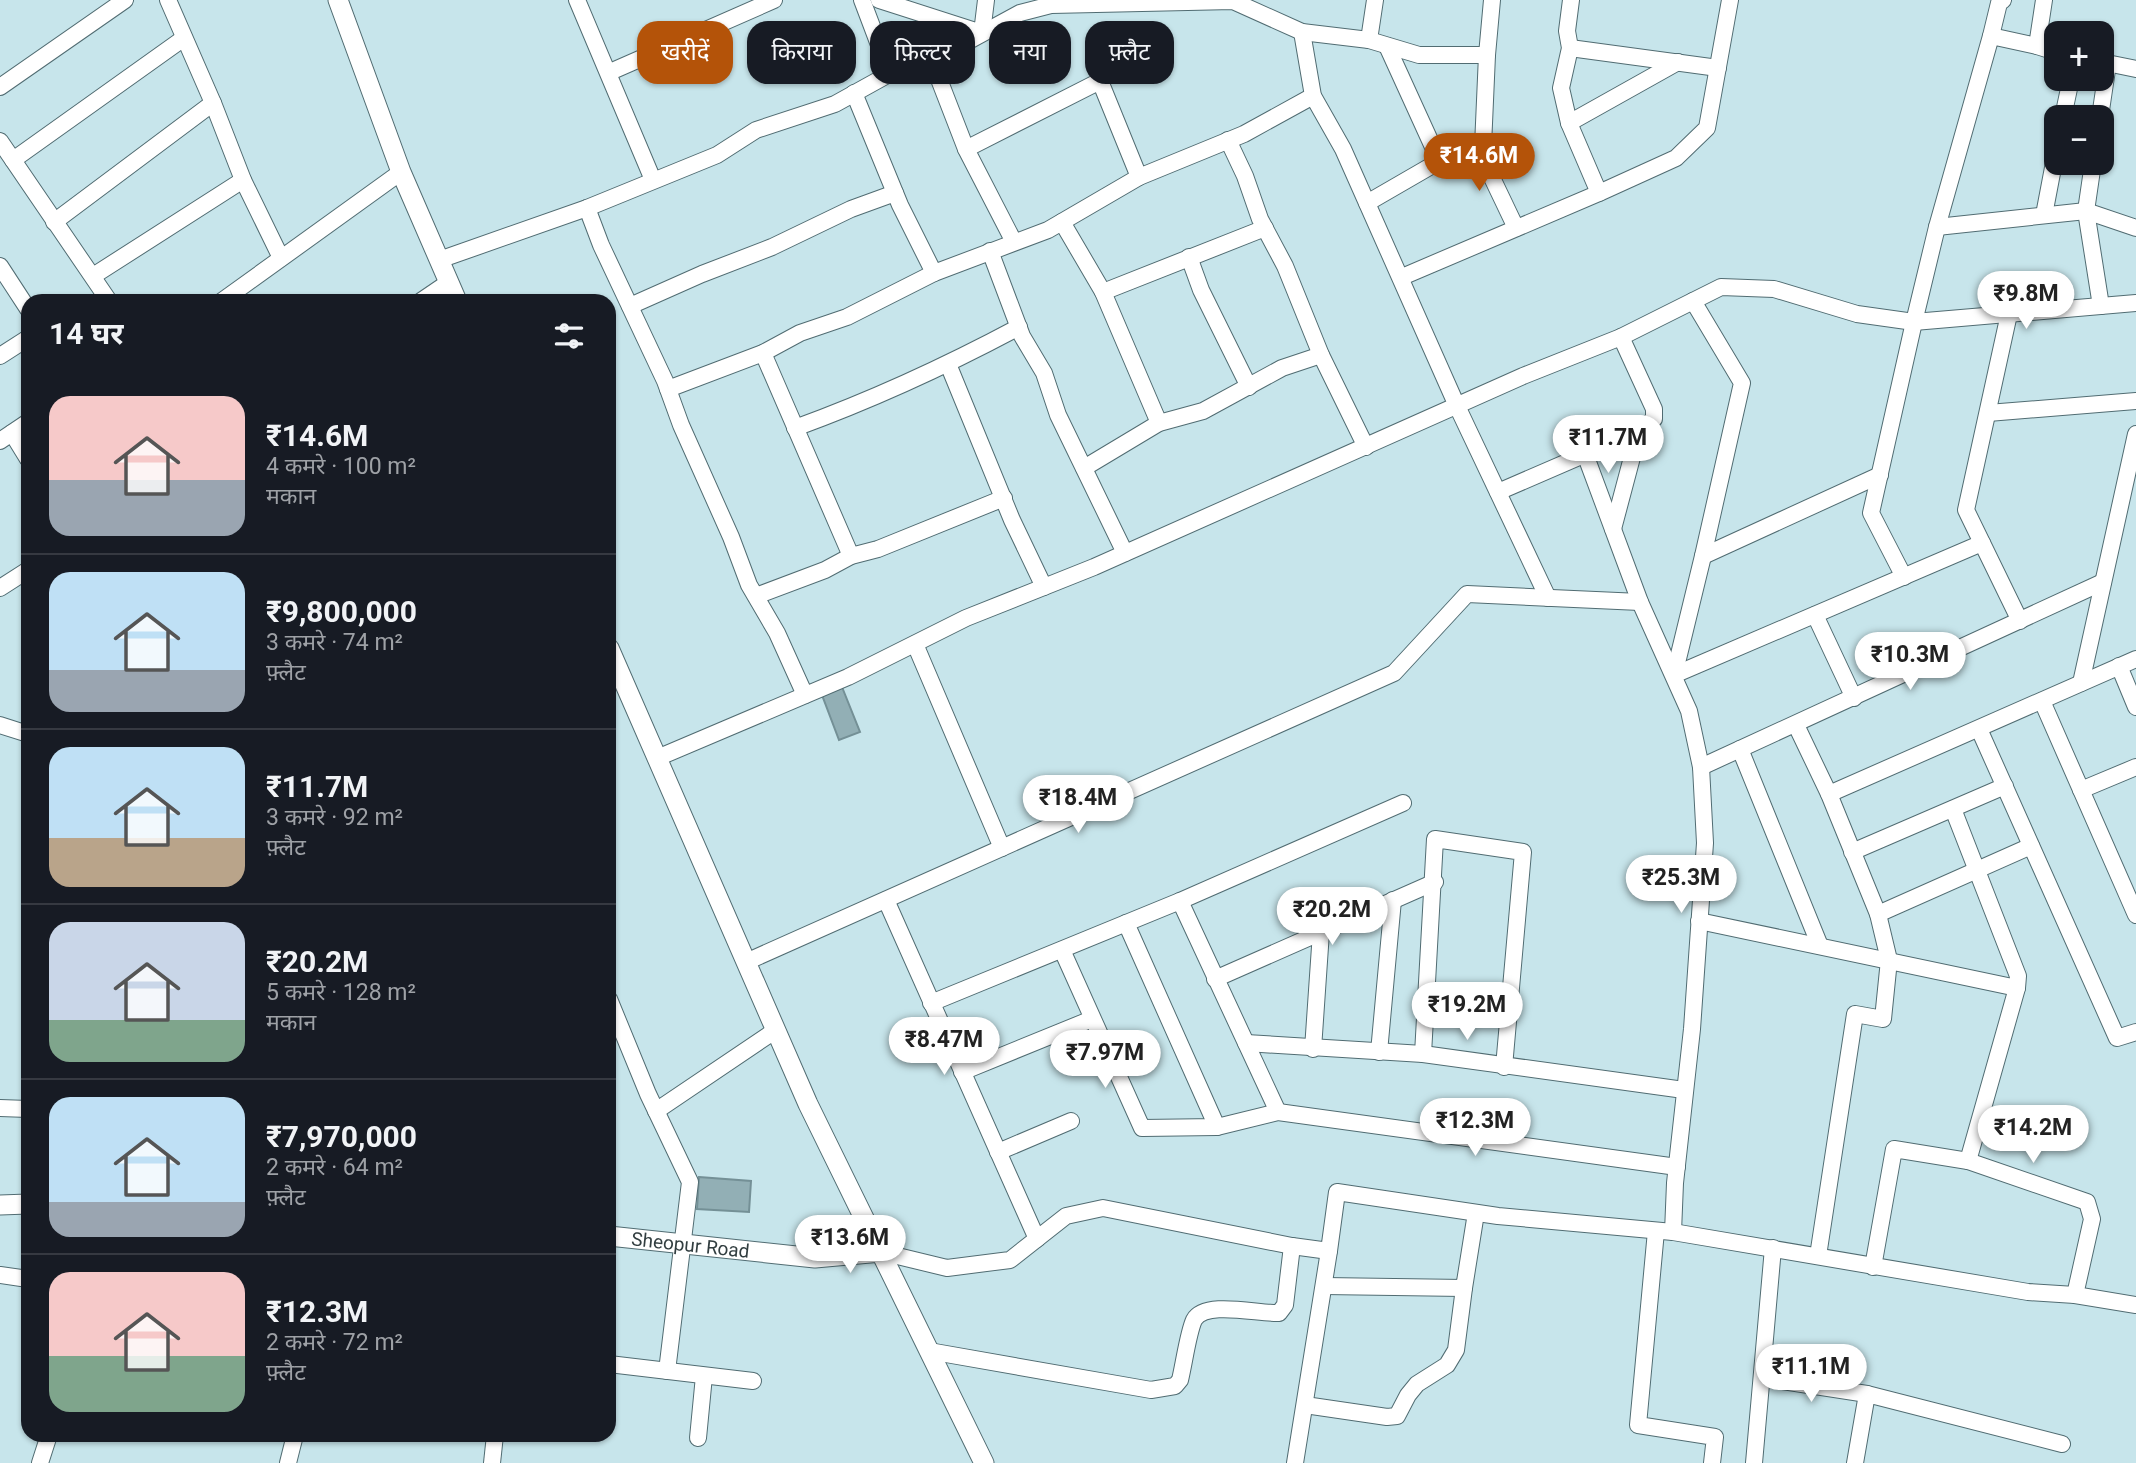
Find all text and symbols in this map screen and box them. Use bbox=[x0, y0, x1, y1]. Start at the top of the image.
chip: खरीदें bbox=[637, 21, 733, 84]
chip: किराया bbox=[747, 21, 856, 84]
chip: फ़िल्टर bbox=[870, 21, 975, 84]
chip: नया bbox=[989, 21, 1071, 84]
chip: फ़्लैट bbox=[1085, 21, 1174, 84]
map controls bbox=[2044, 21, 2114, 175]
button: + bbox=[2044, 21, 2114, 91]
button: − bbox=[2044, 105, 2114, 175]
pin: ₹14.6M bbox=[1422, 134, 1536, 193]
text: ₹14.6M bbox=[1440, 142, 1518, 169]
pin: ₹9.8M bbox=[1977, 272, 2075, 331]
text: ₹9.8M bbox=[1993, 280, 2059, 307]
text: 14 घर bbox=[49, 316, 124, 351]
icon: filters bbox=[550, 317, 588, 355]
pin: ₹11.7M bbox=[1551, 416, 1665, 475]
text: ₹14.6M bbox=[266, 418, 368, 453]
icon: home bbox=[105, 424, 189, 508]
text: ₹11.7M bbox=[1569, 424, 1647, 451]
text: 4 कमरे · 100 m² bbox=[266, 453, 416, 480]
text: मकान bbox=[266, 483, 316, 510]
text: ₹9,800,000 bbox=[266, 594, 417, 629]
icon: home bbox=[105, 600, 189, 684]
text: 3 कमरे · 74 m² bbox=[266, 629, 403, 656]
pin: ₹10.3M bbox=[1853, 632, 1967, 692]
text: ₹10.3M bbox=[1871, 641, 1949, 668]
text: फ़्लैट bbox=[266, 659, 306, 686]
text: ₹11.7M bbox=[266, 769, 368, 804]
icon: home bbox=[105, 775, 189, 859]
pin: ₹18.4M bbox=[1021, 776, 1135, 835]
text: ₹18.4M bbox=[1039, 784, 1117, 811]
text: 3 कमरे · 92 m² bbox=[266, 804, 403, 831]
text: फ़्लैट bbox=[266, 834, 306, 861]
pin: ₹25.3M bbox=[1624, 856, 1738, 915]
text: ₹25.3M bbox=[1642, 864, 1720, 891]
pin: ₹20.2M bbox=[1275, 888, 1389, 947]
text: ₹20.2M bbox=[1293, 896, 1371, 923]
text: ₹20.2M bbox=[266, 944, 368, 979]
icon: home bbox=[105, 950, 189, 1034]
text: 5 कमरे · 128 m² bbox=[266, 979, 416, 1006]
pin: ₹19.2M bbox=[1410, 982, 1524, 1042]
text: ₹19.2M bbox=[1428, 991, 1506, 1018]
text: मकान bbox=[266, 1009, 316, 1036]
pin: ₹8.47M bbox=[887, 1018, 1001, 1077]
text: ₹8.47M bbox=[905, 1026, 983, 1053]
pin: ₹7.97M bbox=[1048, 1030, 1162, 1090]
text: ₹7.97M bbox=[1066, 1039, 1144, 1066]
pin: ₹12.3M bbox=[1418, 1098, 1532, 1158]
pin: ₹14.2M bbox=[1976, 1106, 2090, 1165]
text: ₹12.3M bbox=[1436, 1107, 1514, 1134]
text: ₹14.2M bbox=[1994, 1114, 2072, 1141]
text: ₹7,970,000 bbox=[266, 1119, 417, 1154]
icon: home bbox=[105, 1125, 189, 1209]
text: 2 कमरे · 64 m² bbox=[266, 1154, 403, 1181]
text: फ़्लैट bbox=[266, 1184, 306, 1211]
pin: ₹13.6M bbox=[793, 1216, 907, 1275]
text: ₹13.6M bbox=[811, 1224, 889, 1251]
street label: Sheopur Road bbox=[630, 1227, 751, 1262]
text: ₹12.3M bbox=[266, 1294, 368, 1329]
icon: home bbox=[105, 1300, 189, 1384]
text: 2 कमरे · 72 m² bbox=[266, 1329, 403, 1356]
pin: ₹11.1M bbox=[1754, 1344, 1868, 1404]
text: ₹11.1M bbox=[1772, 1353, 1850, 1380]
text: फ़्लैट bbox=[266, 1359, 306, 1386]

